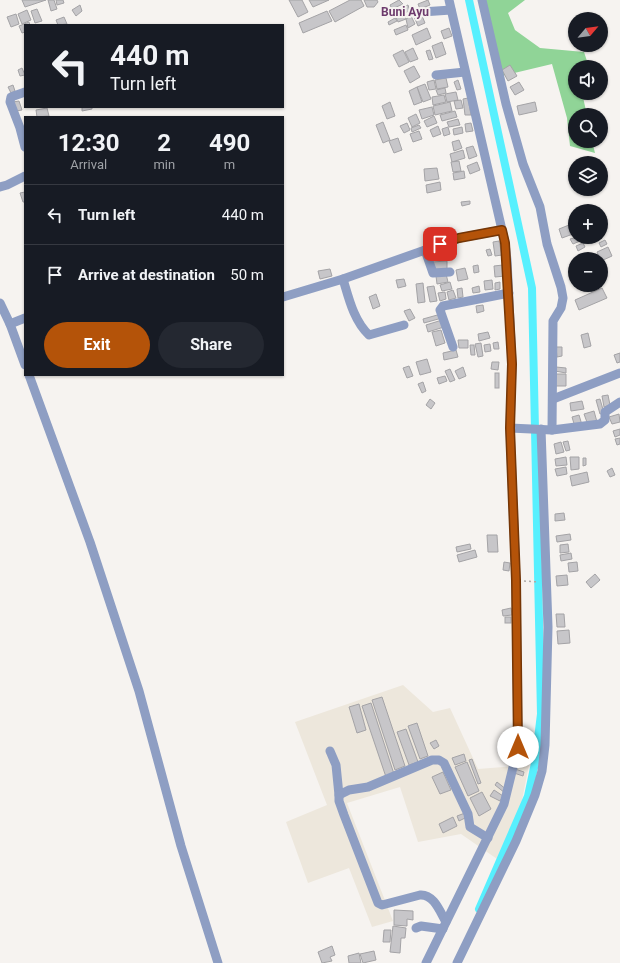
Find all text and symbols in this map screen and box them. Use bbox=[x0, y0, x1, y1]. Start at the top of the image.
district label: Buni Ayu bbox=[381, 5, 429, 19]
north arrow bbox=[568, 12, 608, 52]
map controls bbox=[568, 12, 608, 292]
text: 440 m bbox=[110, 39, 189, 72]
icon: left bbox=[44, 40, 96, 92]
button: sound bbox=[568, 60, 608, 100]
text: Turn left bbox=[110, 73, 176, 94]
button: search bbox=[568, 108, 608, 148]
text: 12:30 bbox=[58, 129, 120, 157]
text: 2 bbox=[157, 129, 171, 157]
text: 490 bbox=[209, 129, 250, 157]
button: layers bbox=[568, 156, 608, 196]
text: Arrival bbox=[70, 157, 107, 172]
text: min bbox=[153, 157, 175, 172]
text: m bbox=[224, 157, 235, 172]
icon: left bbox=[44, 204, 66, 226]
button: + bbox=[568, 204, 608, 244]
text: Turn left bbox=[78, 206, 135, 224]
text: 440 m bbox=[222, 206, 264, 224]
pin bbox=[423, 227, 457, 261]
icon: arrive bbox=[429, 233, 451, 255]
button: − bbox=[568, 252, 608, 292]
icon: arrive bbox=[44, 264, 66, 286]
text: Arrive at destination bbox=[78, 266, 215, 284]
text: 50 m bbox=[230, 266, 264, 284]
button: Exit bbox=[44, 322, 150, 368]
button: Share bbox=[158, 322, 264, 368]
position arrow bbox=[497, 726, 539, 768]

